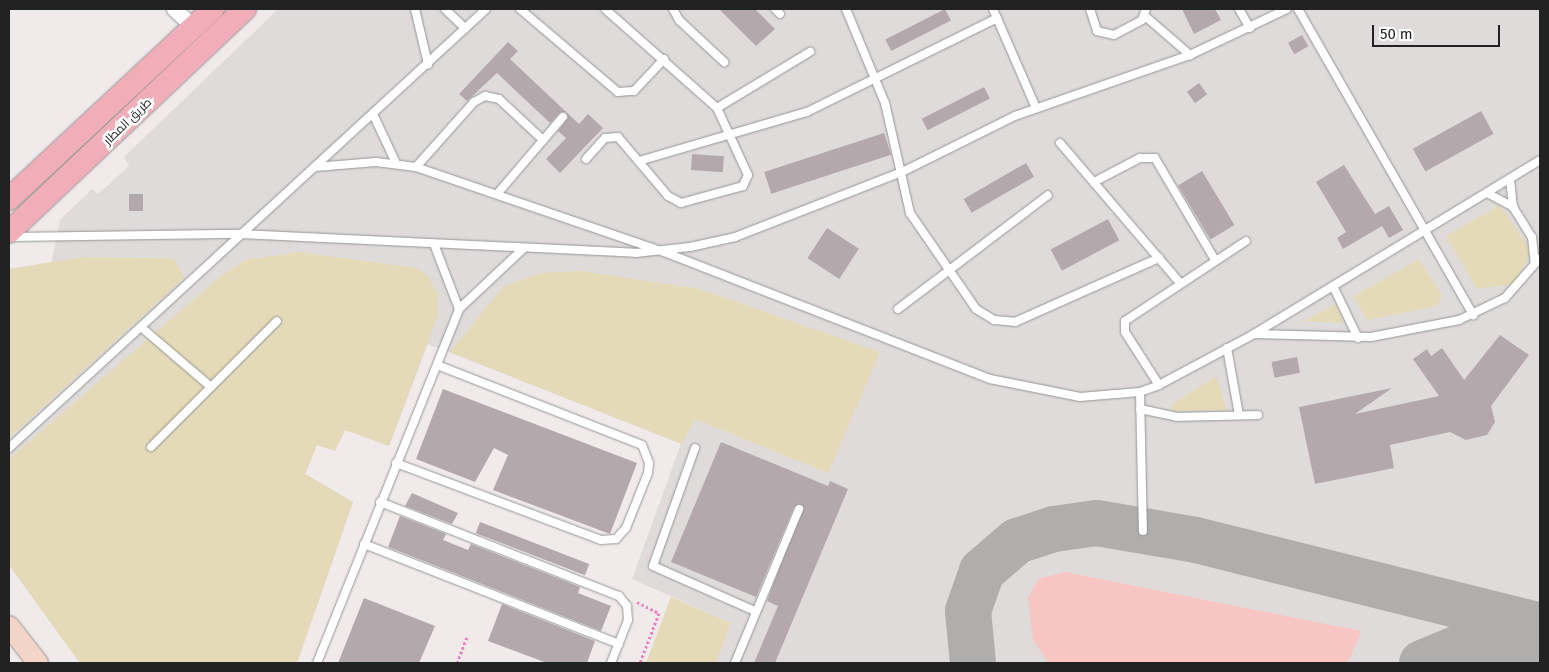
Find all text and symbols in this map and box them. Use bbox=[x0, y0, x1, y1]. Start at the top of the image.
scale bar bbox=[1374, 15, 1502, 47]
text: 50 m bbox=[1380, 25, 1413, 43]
street label: طريق المطار bbox=[101, 96, 155, 148]

